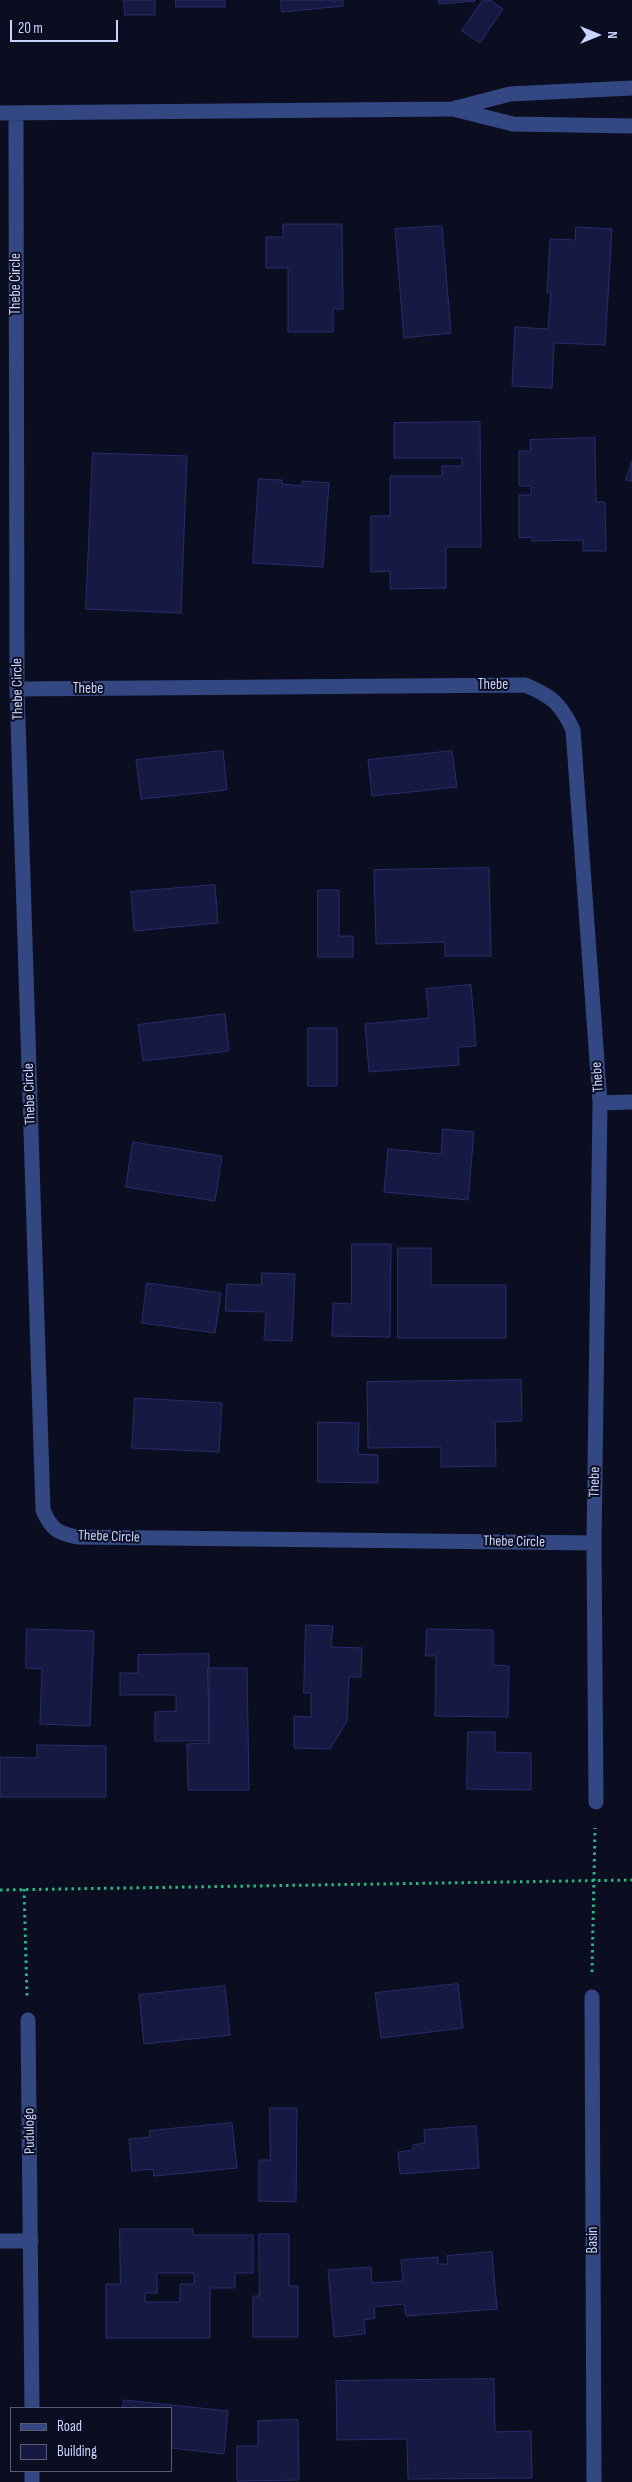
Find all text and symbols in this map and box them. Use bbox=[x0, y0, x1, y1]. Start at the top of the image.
scale bar bbox=[12, 10, 120, 42]
north arrow bbox=[572, 10, 622, 60]
text: 20 m bbox=[18, 19, 43, 38]
text: N bbox=[604, 31, 621, 39]
street label: Thebe Circle bbox=[7, 253, 25, 315]
street label: Thebe Circle bbox=[8, 658, 28, 720]
street label: Thebe bbox=[478, 676, 508, 694]
street label: Thebe bbox=[73, 680, 103, 698]
street label: Thebe bbox=[588, 1061, 608, 1093]
street label: Thebe Circle bbox=[20, 1063, 40, 1125]
street label: Thebe bbox=[586, 1467, 604, 1497]
street label: Thebe Circle bbox=[78, 1527, 140, 1547]
street label: Thebe Circle bbox=[483, 1532, 545, 1552]
street label: Pudulogo bbox=[21, 2108, 39, 2154]
street label: Basin bbox=[584, 2226, 602, 2254]
legend bbox=[10, 2407, 172, 2472]
text: Road bbox=[57, 2417, 82, 2436]
text: Building bbox=[57, 2442, 97, 2461]

